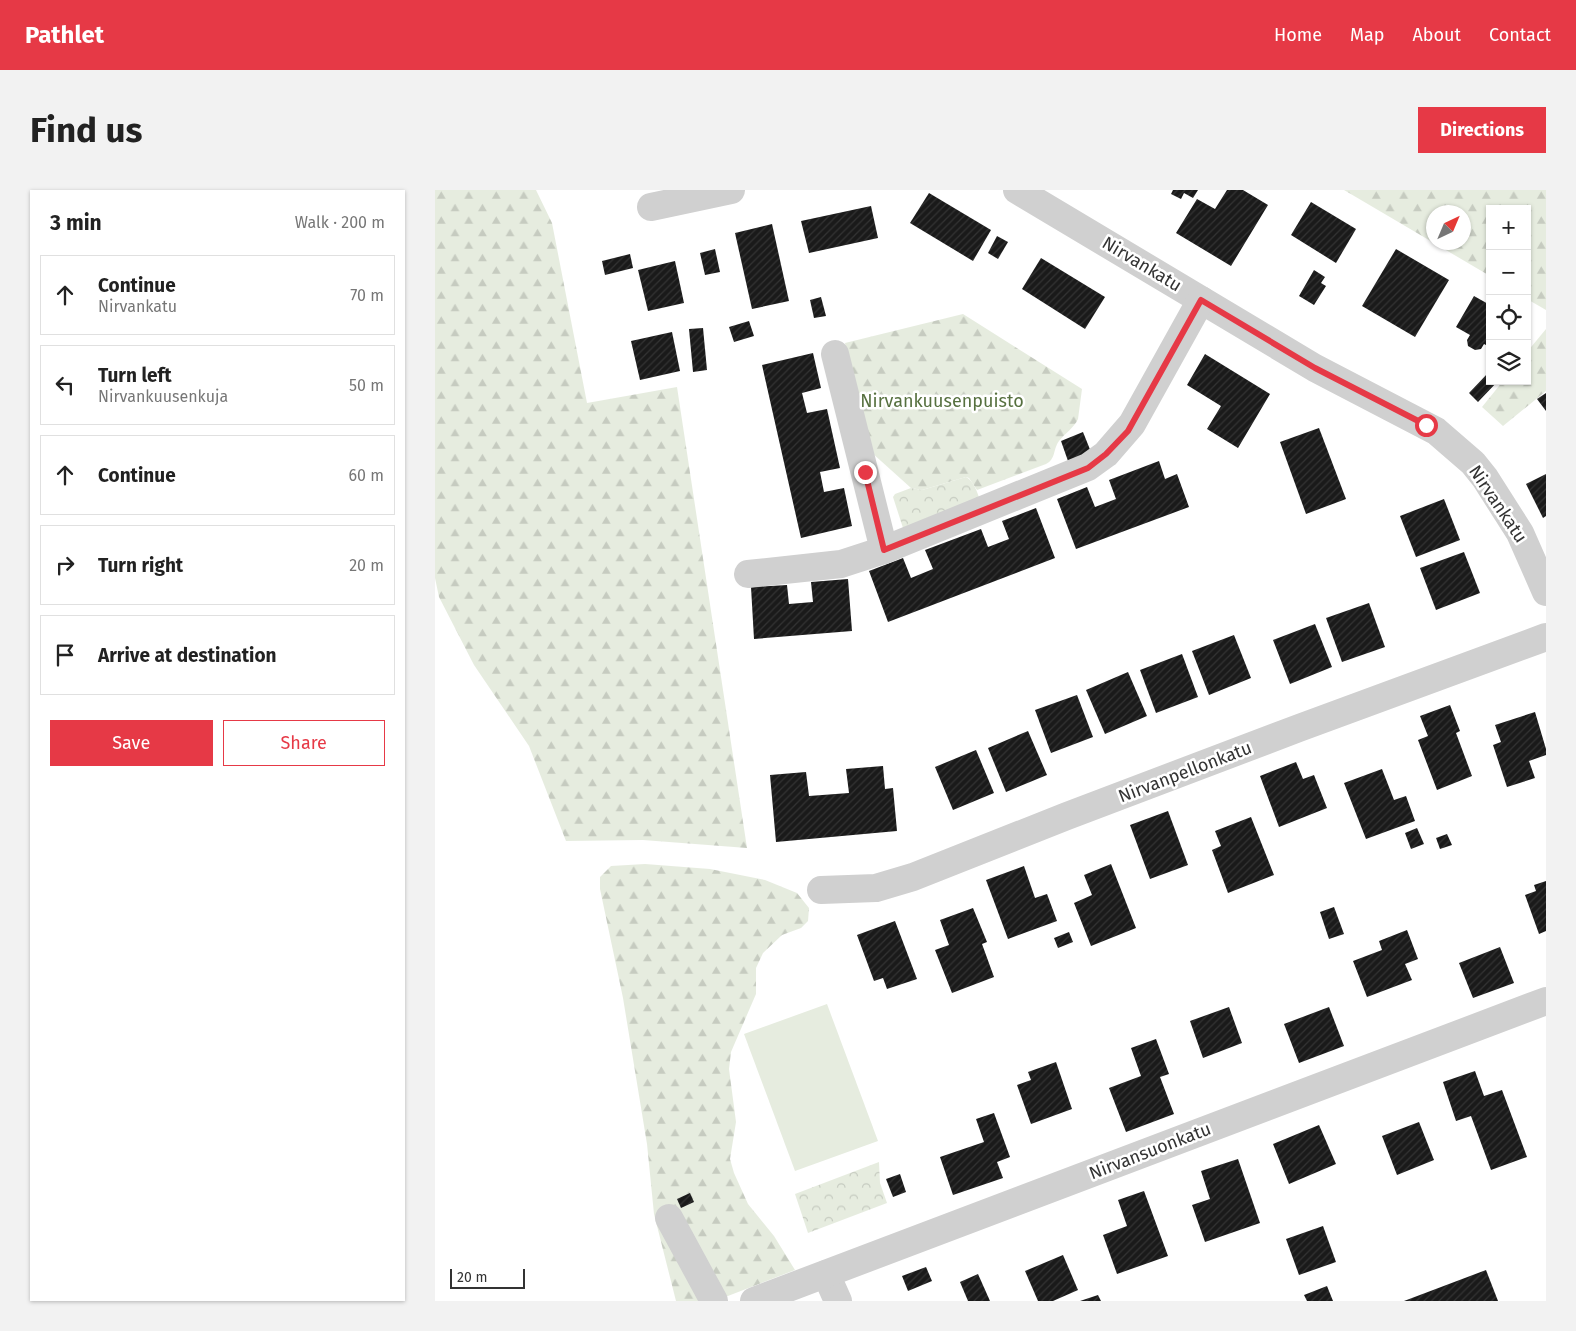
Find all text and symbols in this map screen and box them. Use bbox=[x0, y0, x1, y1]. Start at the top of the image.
text: Pathlet bbox=[25, 21, 104, 49]
text: Home bbox=[1274, 24, 1322, 46]
text: Map bbox=[1350, 24, 1384, 46]
text: About bbox=[1412, 24, 1461, 46]
text: Contact bbox=[1489, 24, 1551, 46]
button: Directions bbox=[1418, 107, 1546, 153]
text: Find us bbox=[30, 109, 142, 151]
north arrow bbox=[1426, 205, 1471, 250]
map controls bbox=[1486, 205, 1531, 385]
button: + bbox=[1486, 205, 1531, 250]
text: 3 min bbox=[50, 210, 102, 236]
text: Walk · 200 m bbox=[295, 213, 385, 232]
street label: Nirvankatu bbox=[1098, 232, 1186, 296]
button: − bbox=[1486, 250, 1531, 295]
text: Continue bbox=[98, 274, 176, 297]
icon: ahead bbox=[51, 281, 79, 309]
text: 70 m bbox=[350, 286, 384, 305]
button: locate bbox=[1486, 295, 1531, 340]
text: Nirvankatu bbox=[98, 297, 177, 316]
button: layers bbox=[1486, 340, 1531, 385]
text: Turn left bbox=[98, 364, 172, 387]
icon: left bbox=[51, 371, 79, 399]
text: 50 m bbox=[349, 376, 384, 395]
text: Nirvankuusenkuja bbox=[98, 387, 228, 406]
park label: Nirvankuusenpuisto bbox=[860, 390, 1024, 412]
route start bbox=[1415, 414, 1438, 437]
icon: ahead bbox=[51, 461, 79, 489]
route end bbox=[854, 461, 877, 484]
street label: Nirvankatu bbox=[1464, 461, 1532, 547]
text: Continue bbox=[98, 464, 176, 487]
text: 60 m bbox=[349, 466, 384, 485]
icon: right bbox=[51, 551, 79, 579]
text: Turn right bbox=[98, 554, 183, 577]
text: 20 m bbox=[349, 556, 384, 575]
icon: arrive bbox=[51, 641, 79, 669]
text: Arrive at destination bbox=[98, 644, 277, 667]
button: Save bbox=[50, 720, 213, 766]
button: Share bbox=[223, 720, 385, 766]
street label: Nirvanpellonkatu bbox=[1115, 736, 1255, 808]
street label: Nirvansuonkatu bbox=[1086, 1118, 1214, 1184]
scale bar bbox=[450, 1266, 525, 1289]
text: 20 m bbox=[457, 1269, 487, 1286]

